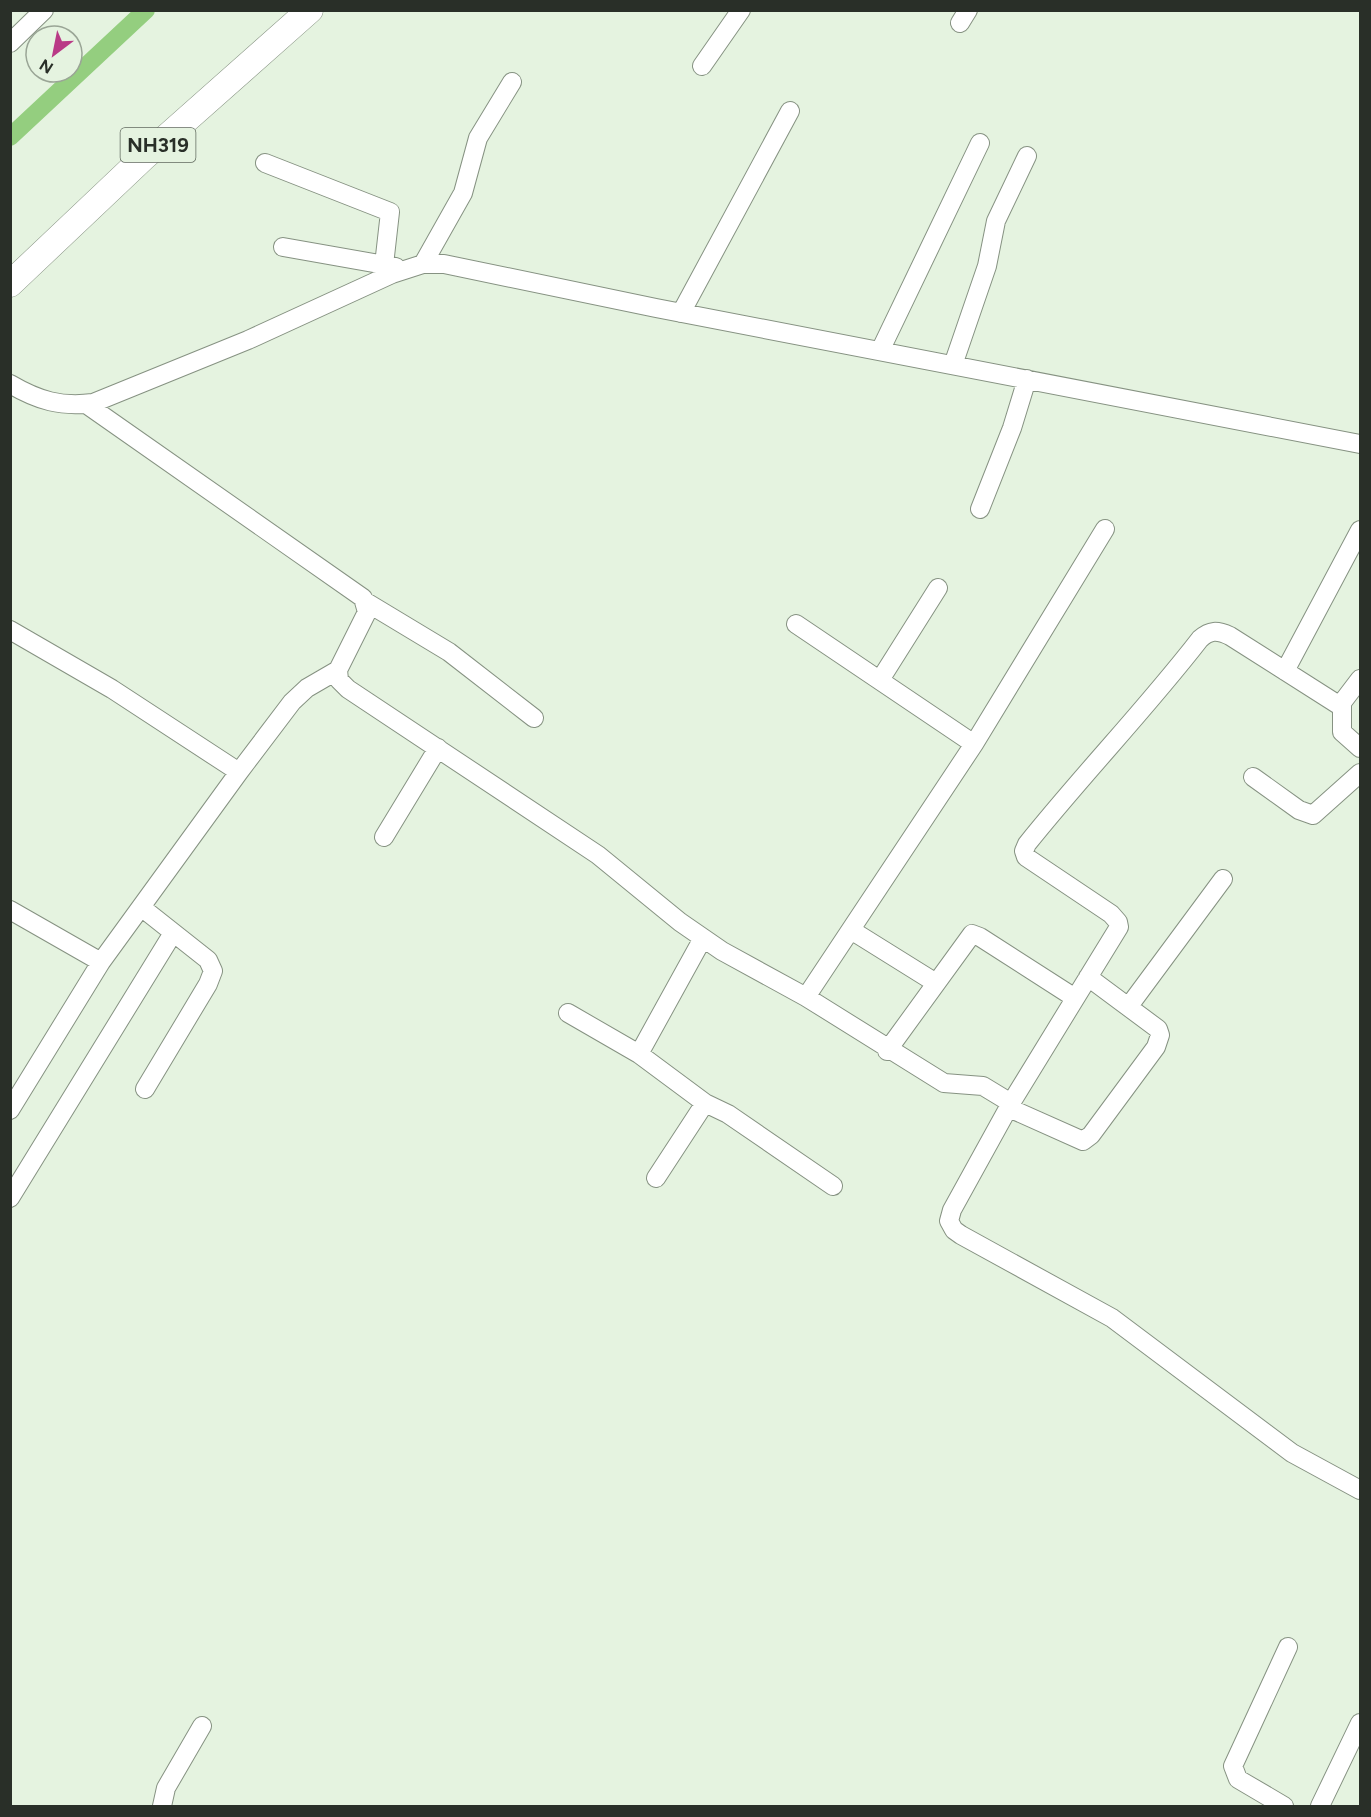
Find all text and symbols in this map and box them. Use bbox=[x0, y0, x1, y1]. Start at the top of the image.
north arrow bbox=[24, 24, 84, 84]
text: N bbox=[36, 55, 57, 78]
road number: NH319 bbox=[120, 128, 195, 162]

